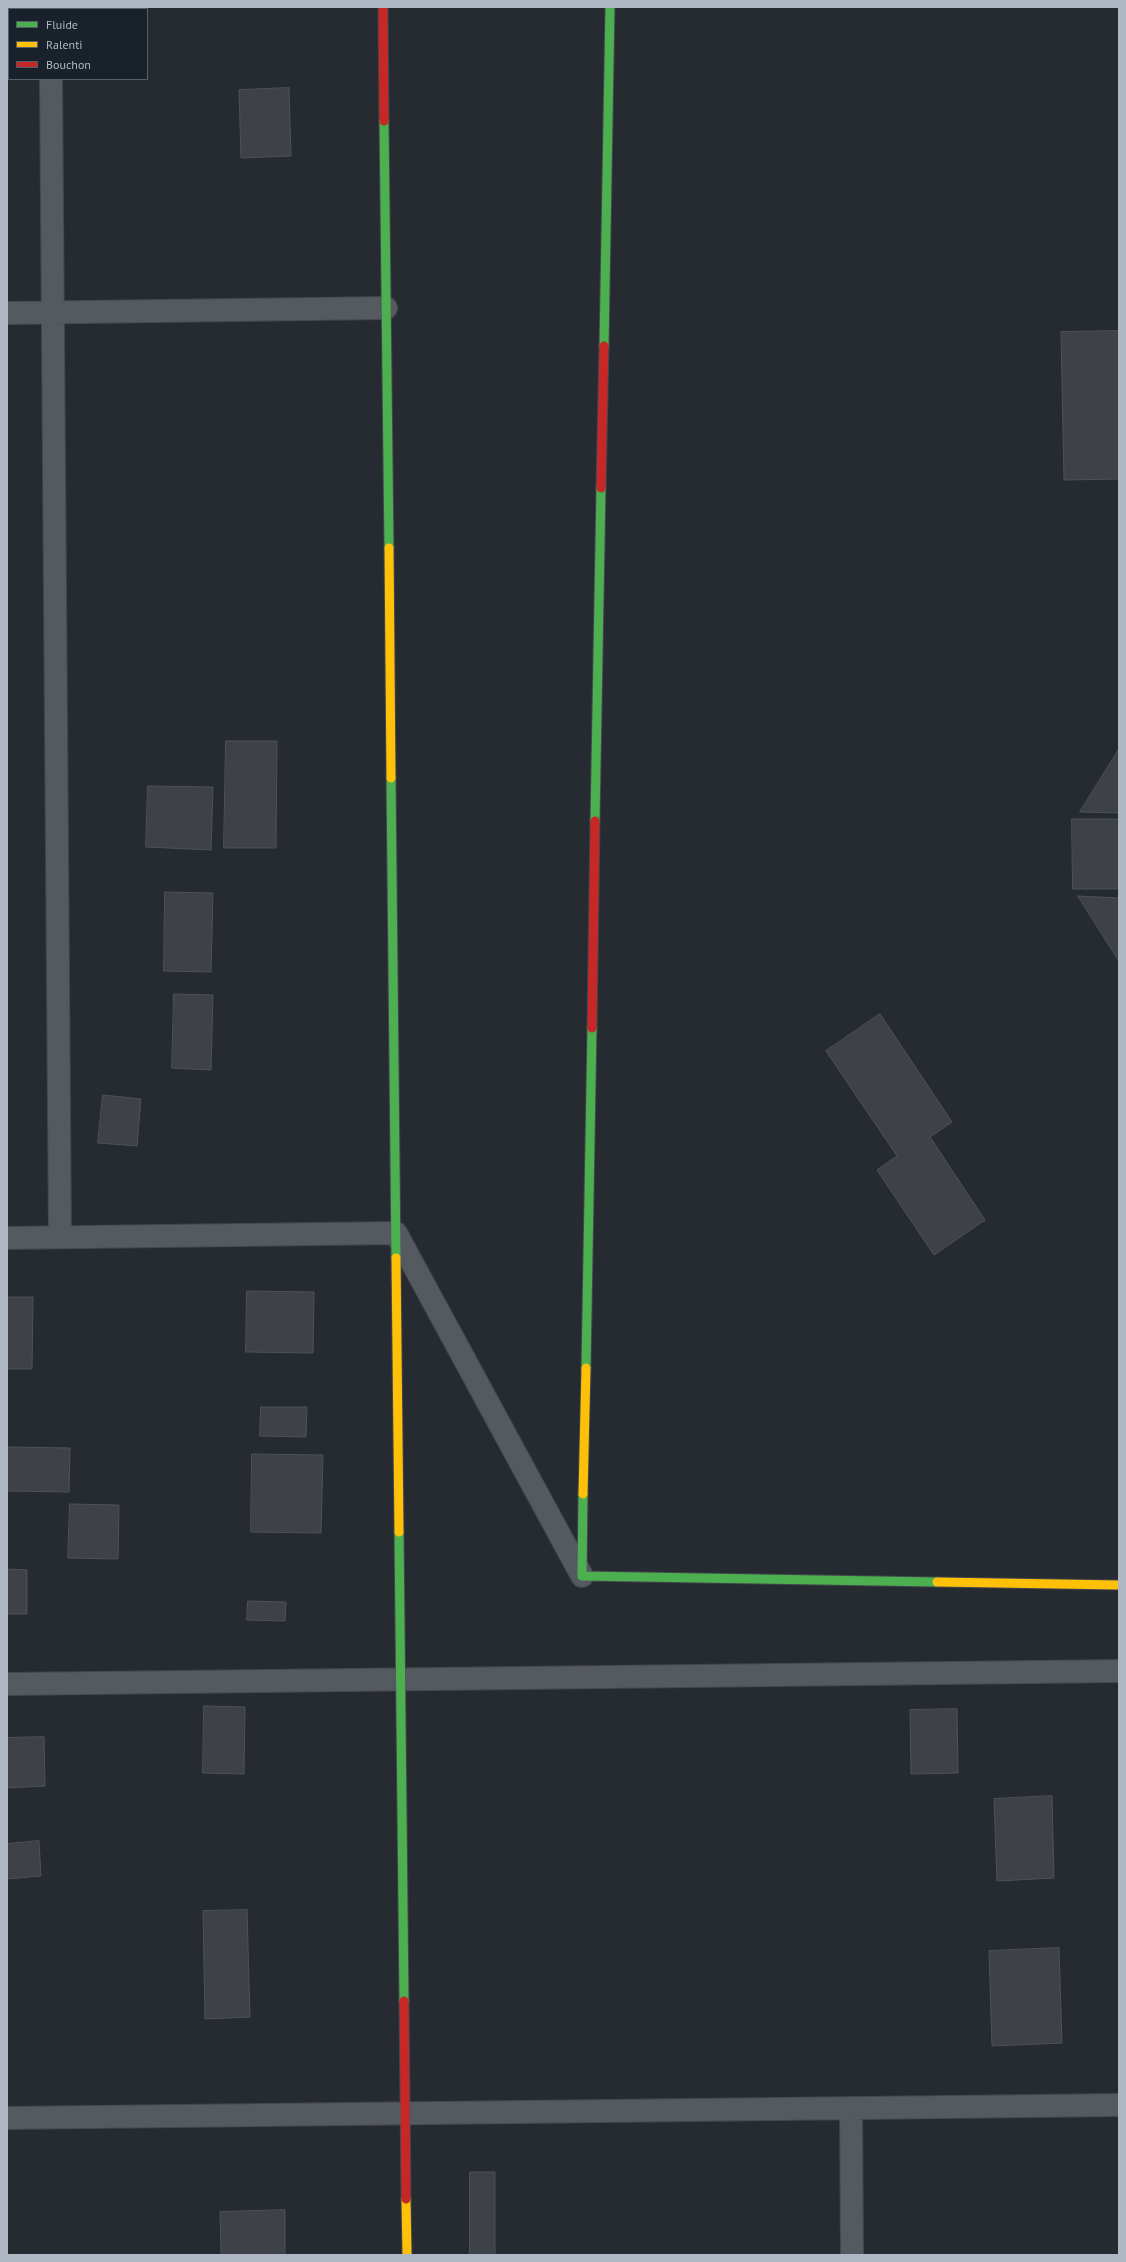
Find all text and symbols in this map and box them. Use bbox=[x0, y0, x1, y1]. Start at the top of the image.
legend bbox=[8, 8, 148, 80]
text: Fluide bbox=[46, 17, 78, 32]
text: Ralenti bbox=[46, 37, 82, 52]
text: Bouchon bbox=[46, 57, 91, 72]

